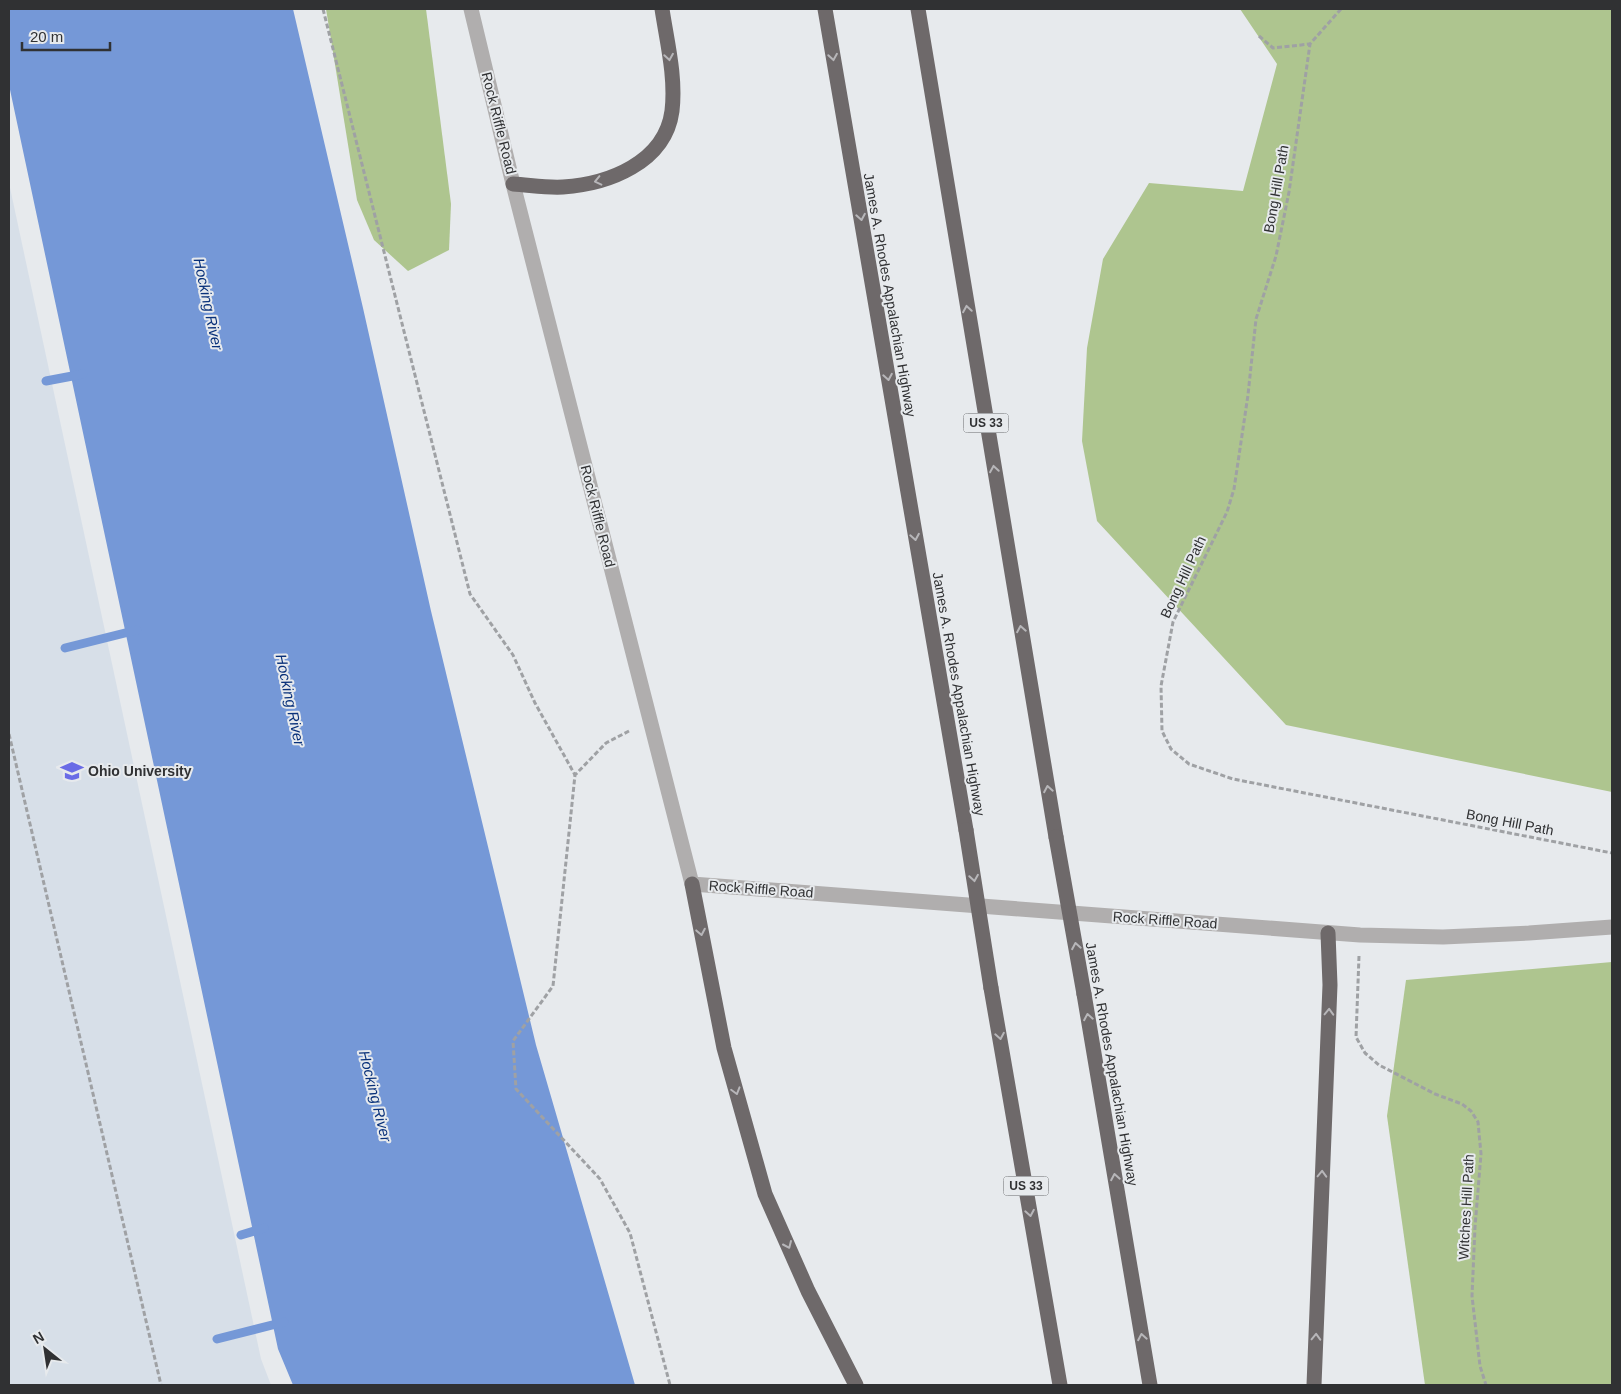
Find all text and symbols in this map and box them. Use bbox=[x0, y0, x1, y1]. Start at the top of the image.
scale bar bbox=[22, 20, 110, 52]
text: 20 m bbox=[30, 28, 63, 45]
one-way arrow bbox=[828, 52, 838, 61]
one-way arrow bbox=[664, 53, 674, 61]
street label: Rock Riffle Road bbox=[479, 70, 519, 176]
street label: Bong Hill Path bbox=[1260, 144, 1292, 234]
street label: James A. Rhodes Appalachian Highway bbox=[861, 172, 919, 418]
one-way arrow bbox=[594, 175, 603, 186]
one-way arrow bbox=[855, 213, 865, 221]
water label: Hocking River bbox=[190, 256, 227, 352]
one-way arrow bbox=[963, 304, 973, 313]
one-way arrow bbox=[882, 373, 892, 382]
road number: US 33 bbox=[964, 413, 1008, 432]
street label: Rock Riffle Road bbox=[578, 463, 618, 569]
one-way arrow bbox=[989, 464, 999, 473]
one-way arrow bbox=[909, 533, 919, 542]
street label: Bong Hill Path bbox=[1157, 533, 1209, 621]
street label: James A. Rhodes Appalachian Highway bbox=[930, 571, 988, 817]
one-way arrow bbox=[1016, 625, 1026, 633]
water label: Hocking River bbox=[272, 652, 309, 748]
school or university icon: Ohio University bbox=[59, 758, 85, 784]
place label: Ohio University bbox=[88, 763, 192, 779]
one-way arrow bbox=[1043, 785, 1054, 793]
street label: Bong Hill Path bbox=[1465, 806, 1555, 838]
one-way arrow bbox=[968, 874, 978, 883]
street label: Rock Riffle Road bbox=[708, 877, 814, 901]
street label: Rock Riffle Road bbox=[1112, 908, 1218, 932]
one-way arrow bbox=[695, 928, 706, 937]
street label: James A. Rhodes Appalachian Highway bbox=[1083, 941, 1141, 1187]
one-way arrow bbox=[1071, 942, 1081, 951]
one-way arrow bbox=[1323, 1008, 1334, 1016]
one-way arrow bbox=[1084, 1012, 1094, 1021]
one-way arrow bbox=[994, 1031, 1004, 1040]
water label: Hocking River bbox=[356, 1049, 395, 1144]
one-way arrow bbox=[731, 1086, 741, 1094]
street label: Witches Hill Path bbox=[1455, 1154, 1477, 1260]
one-way arrow bbox=[1317, 1170, 1328, 1178]
one-way arrow bbox=[1110, 1173, 1121, 1181]
road number: US 33 bbox=[1004, 1176, 1048, 1196]
one-way arrow bbox=[1025, 1209, 1035, 1217]
one-way arrow bbox=[781, 1240, 792, 1249]
north arrow bbox=[20, 1324, 70, 1374]
text: N bbox=[30, 1328, 47, 1347]
one-way arrow bbox=[1310, 1332, 1321, 1340]
one-way arrow bbox=[1137, 1333, 1147, 1342]

